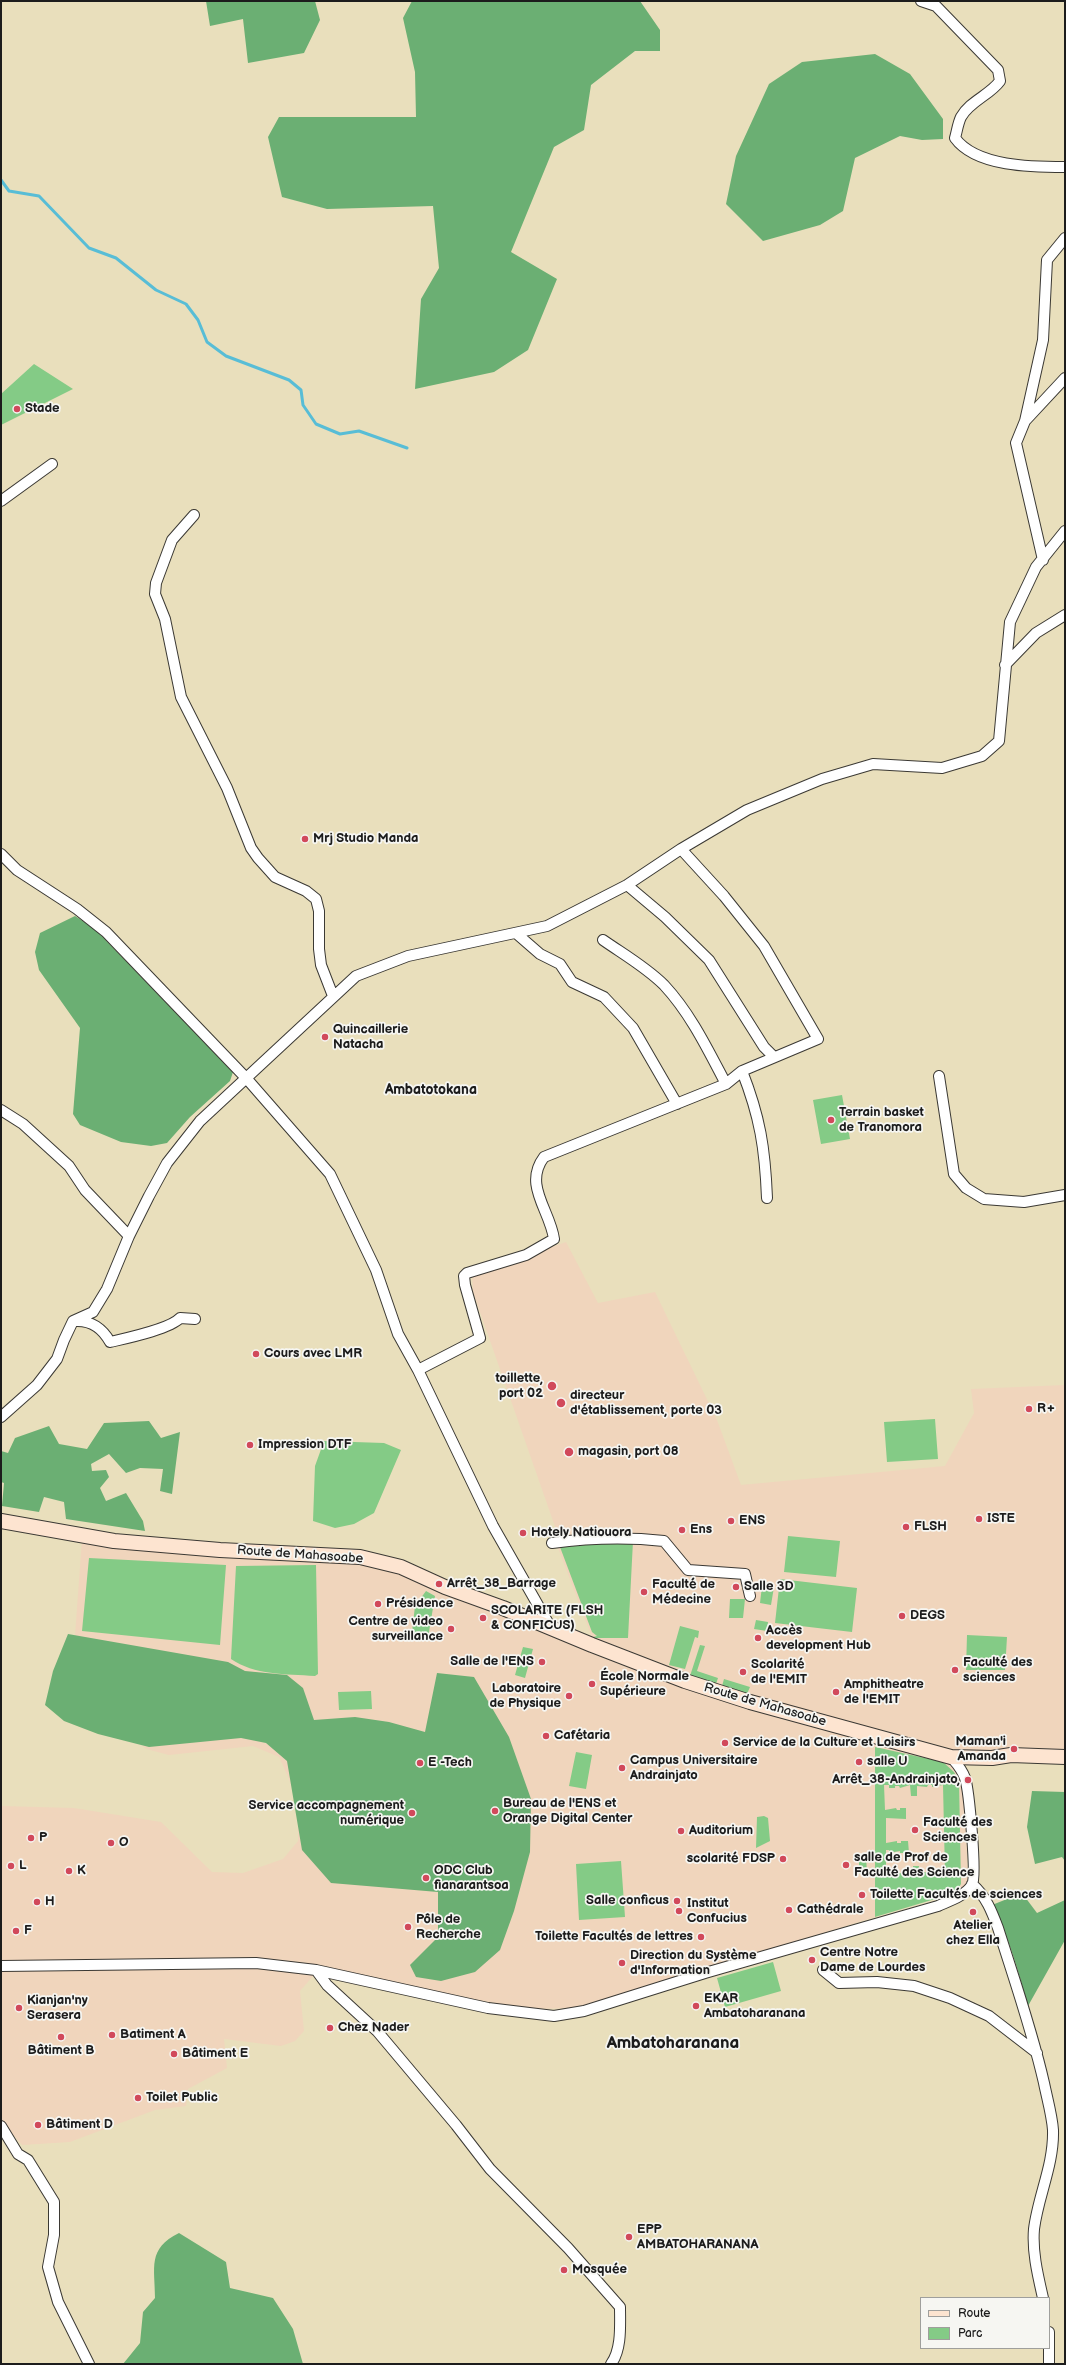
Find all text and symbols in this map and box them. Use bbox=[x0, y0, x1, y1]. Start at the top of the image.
place label: Stade bbox=[25, 401, 60, 417]
marker: Stade bbox=[12, 404, 22, 414]
place label: Mrj Studio Manda bbox=[313, 831, 419, 847]
marker: Mrj Studio Manda bbox=[300, 834, 310, 844]
place label: Quincaillerie Natacha bbox=[333, 1022, 408, 1053]
marker: Quincaillerie Natacha bbox=[320, 1032, 330, 1042]
district label: Ambatotokana bbox=[385, 1082, 477, 1098]
place label: Terrain basket de Tranomora bbox=[839, 1105, 924, 1136]
marker: Terrain basket de Tranomora bbox=[826, 1115, 836, 1125]
place label: Cours avec LMR bbox=[264, 1346, 362, 1362]
marker: Cours avec LMR bbox=[251, 1349, 261, 1359]
place label: toillette, port 02 bbox=[495, 1371, 543, 1402]
marker: toillette, port 02 bbox=[546, 1380, 558, 1392]
place label: directeur d'établissement, porte 03 bbox=[570, 1388, 722, 1419]
marker: directeur d'établissement, porte 03 bbox=[555, 1397, 567, 1409]
place label: R+ bbox=[1037, 1401, 1056, 1417]
marker: R+ bbox=[1024, 1404, 1034, 1414]
place label: Impression DTF bbox=[258, 1437, 352, 1453]
marker: Impression DTF bbox=[245, 1440, 255, 1450]
place label: magasin, port 08 bbox=[578, 1444, 679, 1460]
marker: magasin, port 08 bbox=[563, 1446, 575, 1458]
place label: ISTE bbox=[987, 1511, 1015, 1527]
place label: ENS bbox=[739, 1513, 765, 1529]
marker: ISTE bbox=[974, 1514, 984, 1524]
marker: ENS bbox=[726, 1516, 736, 1526]
place label: FLSH bbox=[914, 1519, 947, 1535]
place label: Ens bbox=[690, 1522, 712, 1538]
marker: FLSH bbox=[901, 1522, 911, 1532]
place label: Hotely Natiouora bbox=[531, 1525, 632, 1541]
marker: Ens bbox=[677, 1525, 687, 1535]
marker: Hotely Natiouora bbox=[518, 1528, 528, 1538]
street label: Route de Mahasoabe bbox=[236, 1543, 364, 1567]
place label: Arrêt_38_Barrage bbox=[447, 1576, 556, 1592]
place label: Faculté de Médecine bbox=[652, 1577, 715, 1608]
marker: Arrêt_38_Barrage bbox=[434, 1579, 444, 1589]
place label: Salle 3D bbox=[744, 1579, 794, 1595]
marker: Salle 3D bbox=[731, 1582, 741, 1592]
marker: Faculté de Médecine bbox=[639, 1587, 649, 1597]
place label: Présidence bbox=[386, 1596, 453, 1612]
marker: Présidence bbox=[373, 1599, 383, 1609]
place label: SCOLARITE (FLSH & CONFICUS) bbox=[491, 1603, 603, 1634]
place label: DEGS bbox=[910, 1608, 945, 1624]
marker: DEGS bbox=[897, 1611, 907, 1621]
marker: SCOLARITE (FLSH & CONFICUS) bbox=[478, 1613, 488, 1623]
place label: Centre de video surveillance bbox=[348, 1614, 443, 1645]
place label: Accès development Hub bbox=[766, 1623, 871, 1654]
marker: Centre de video surveillance bbox=[446, 1624, 456, 1634]
marker: Accès development Hub bbox=[753, 1633, 763, 1643]
place label: Salle de l'ENS bbox=[450, 1654, 534, 1670]
place label: Faculté des sciences bbox=[963, 1655, 1032, 1686]
marker: Salle de l'ENS bbox=[537, 1657, 547, 1667]
place label: Scolarité de l'EMIT bbox=[751, 1657, 807, 1688]
marker: Faculté des sciences bbox=[950, 1665, 960, 1675]
marker: Scolarité de l'EMIT bbox=[738, 1667, 748, 1677]
place label: École Normale Supérieure bbox=[600, 1669, 689, 1700]
place label: Amphitheatre de l'EMIT bbox=[844, 1677, 924, 1708]
marker: École Normale Supérieure bbox=[587, 1679, 597, 1689]
street label: Route de Mahasoabe bbox=[702, 1680, 828, 1730]
place label: Laboratoire de Physique bbox=[489, 1681, 561, 1712]
marker: Amphitheatre de l'EMIT bbox=[831, 1687, 841, 1697]
marker: Laboratoire de Physique bbox=[564, 1691, 574, 1701]
place label: Cafétaria bbox=[554, 1728, 610, 1744]
marker: Cafétaria bbox=[541, 1731, 551, 1741]
place label: Maman'i Amanda bbox=[955, 1734, 1006, 1765]
place label: Service de la Culture et Loisirs bbox=[733, 1735, 915, 1751]
marker: Service de la Culture et Loisirs bbox=[720, 1738, 730, 1748]
marker: Maman'i Amanda bbox=[1009, 1744, 1019, 1754]
place label: Campus Universitaire Andrainjato bbox=[630, 1753, 757, 1784]
place label: salle U bbox=[867, 1754, 908, 1770]
place label: E -Tech bbox=[428, 1755, 472, 1771]
marker: salle U bbox=[854, 1757, 864, 1767]
marker: E -Tech bbox=[415, 1758, 425, 1768]
marker: Campus Universitaire Andrainjato bbox=[617, 1763, 627, 1773]
place label: Arrêt_38-Andrainjato, bbox=[832, 1772, 960, 1788]
marker: Arrêt_38-Andrainjato, bbox=[963, 1775, 973, 1785]
place label: Bureau de l'ENS et Orange Digital Center bbox=[503, 1796, 632, 1827]
place label: Service accompagnement numérique bbox=[249, 1798, 404, 1829]
marker: Bureau de l'ENS et Orange Digital Center bbox=[490, 1806, 500, 1816]
marker: Service accompagnement numérique bbox=[407, 1808, 417, 1818]
place label: Faculté des Sciences bbox=[923, 1815, 992, 1846]
place label: Auditorium bbox=[689, 1823, 753, 1839]
marker: Faculté des Sciences bbox=[910, 1825, 920, 1835]
marker: Auditorium bbox=[676, 1826, 686, 1836]
place label: P bbox=[39, 1830, 47, 1846]
marker: P bbox=[26, 1833, 36, 1843]
place label: O bbox=[119, 1835, 129, 1851]
marker: O bbox=[106, 1838, 116, 1848]
place label: salle de Prof de Faculté des Science bbox=[854, 1850, 974, 1881]
place label: scolarité FDSP bbox=[687, 1851, 775, 1867]
marker: scolarité FDSP bbox=[778, 1854, 788, 1864]
place label: L bbox=[19, 1858, 26, 1874]
marker: salle de Prof de Faculté des Science bbox=[841, 1860, 851, 1870]
marker: L bbox=[6, 1861, 16, 1871]
place label: K bbox=[77, 1863, 86, 1879]
place label: ODC Club fianarantsoa bbox=[434, 1863, 509, 1894]
marker: K bbox=[64, 1866, 74, 1876]
marker: ODC Club fianarantsoa bbox=[421, 1873, 431, 1883]
place label: Toilette Facultés de sciences bbox=[870, 1887, 1042, 1903]
marker: Toilette Facultés de sciences bbox=[857, 1890, 867, 1900]
place label: Salle conficus bbox=[586, 1893, 669, 1909]
place label: H bbox=[45, 1894, 55, 1910]
marker: Salle conficus bbox=[672, 1896, 682, 1906]
place label: Institut Confucius bbox=[687, 1896, 747, 1927]
marker: H bbox=[32, 1897, 42, 1907]
place label: Cathédrale bbox=[797, 1902, 864, 1918]
marker: Cathédrale bbox=[784, 1905, 794, 1915]
marker: Institut Confucius bbox=[674, 1906, 684, 1916]
marker: Atelier chez Ella bbox=[968, 1907, 978, 1917]
place label: Pôle de Recherche bbox=[416, 1912, 481, 1943]
place label: Atelier chez Ella bbox=[946, 1918, 1000, 1949]
marker: Pôle de Recherche bbox=[403, 1922, 413, 1932]
place label: F bbox=[24, 1923, 32, 1939]
marker: F bbox=[11, 1926, 21, 1936]
place label: Toilette Facultés de lettres bbox=[535, 1929, 693, 1945]
marker: Toilette Facultés de lettres bbox=[696, 1932, 706, 1942]
place label: Centre Notre Dame de Lourdes bbox=[820, 1945, 925, 1976]
place label: Direction du Système d'Information bbox=[630, 1948, 756, 1979]
marker: Centre Notre Dame de Lourdes bbox=[807, 1955, 817, 1965]
marker: Direction du Système d'Information bbox=[617, 1958, 627, 1968]
place label: EKAR Ambatoharanana bbox=[704, 1991, 805, 2022]
place label: Kianjan'ny Serasera bbox=[27, 1993, 88, 2024]
marker: EKAR Ambatoharanana bbox=[691, 2001, 701, 2011]
marker: Kianjan'ny Serasera bbox=[14, 2003, 24, 2013]
place label: Chez Nader bbox=[338, 2020, 409, 2036]
marker: Chez Nader bbox=[325, 2023, 335, 2033]
place label: Batiment A bbox=[120, 2027, 186, 2043]
marker: Batiment A bbox=[107, 2030, 117, 2040]
marker: Bâtiment B bbox=[56, 2032, 66, 2042]
district label: Ambatoharanana bbox=[607, 2034, 739, 2054]
place label: Bâtiment B bbox=[28, 2043, 94, 2059]
place label: Bâtiment E bbox=[182, 2046, 248, 2062]
marker: Bâtiment E bbox=[169, 2049, 179, 2059]
place label: Toilet Public bbox=[146, 2090, 218, 2106]
marker: Toilet Public bbox=[133, 2093, 143, 2103]
place label: Bâtiment D bbox=[46, 2117, 113, 2133]
marker: Bâtiment D bbox=[33, 2120, 43, 2130]
place label: EPP AMBATOHARANANA bbox=[637, 2222, 758, 2253]
marker: EPP AMBATOHARANANA bbox=[624, 2232, 634, 2242]
place label: Mosquée bbox=[572, 2262, 627, 2278]
marker: Mosquée bbox=[559, 2265, 569, 2275]
legend bbox=[920, 2297, 1050, 2349]
text: Route bbox=[958, 2306, 990, 2321]
text: Parc bbox=[958, 2326, 982, 2341]

